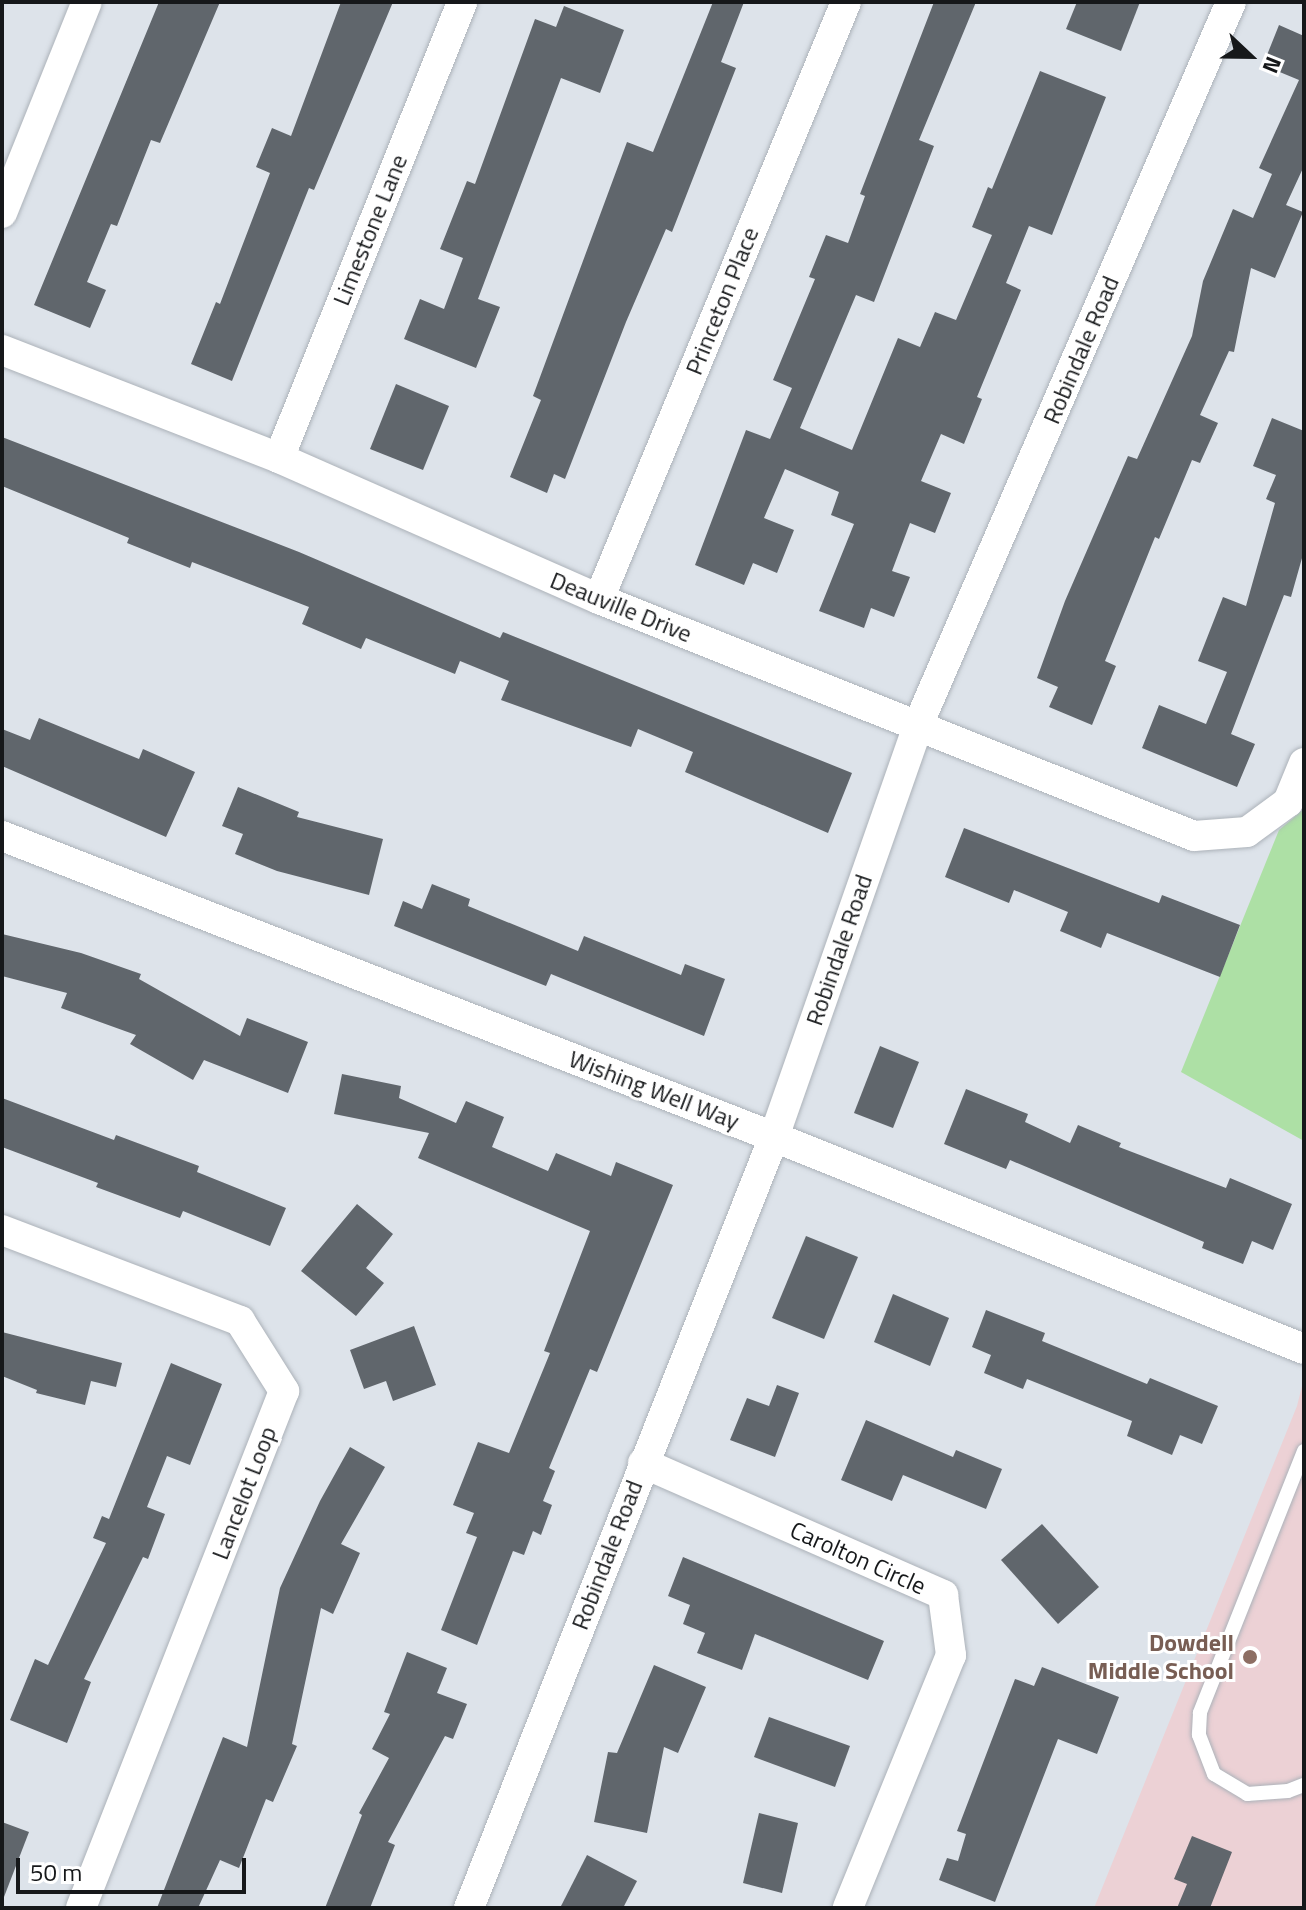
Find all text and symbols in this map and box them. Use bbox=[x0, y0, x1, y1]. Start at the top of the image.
north arrow bbox=[1210, 16, 1290, 96]
text: N bbox=[1254, 52, 1291, 78]
street label: Limestone Lane bbox=[327, 150, 413, 310]
street label: Princeton Place bbox=[679, 223, 765, 379]
street label: Robindale Road bbox=[1037, 272, 1125, 428]
street label: Deauville Drive bbox=[546, 566, 696, 648]
street label: Robindale Road bbox=[800, 871, 878, 1029]
street label: Wishing Well Way bbox=[565, 1044, 743, 1136]
street label: Lancelot Loop bbox=[205, 1422, 283, 1564]
street label: Robindale Road bbox=[565, 1476, 649, 1634]
street label: Carolton Circle bbox=[786, 1515, 930, 1601]
place label: Dowdell Middle School bbox=[1088, 1629, 1234, 1685]
marker: Dowdell Middle School bbox=[1241, 1648, 1259, 1666]
scale bar bbox=[20, 1842, 250, 1892]
text: 50 m bbox=[30, 1854, 82, 1890]

